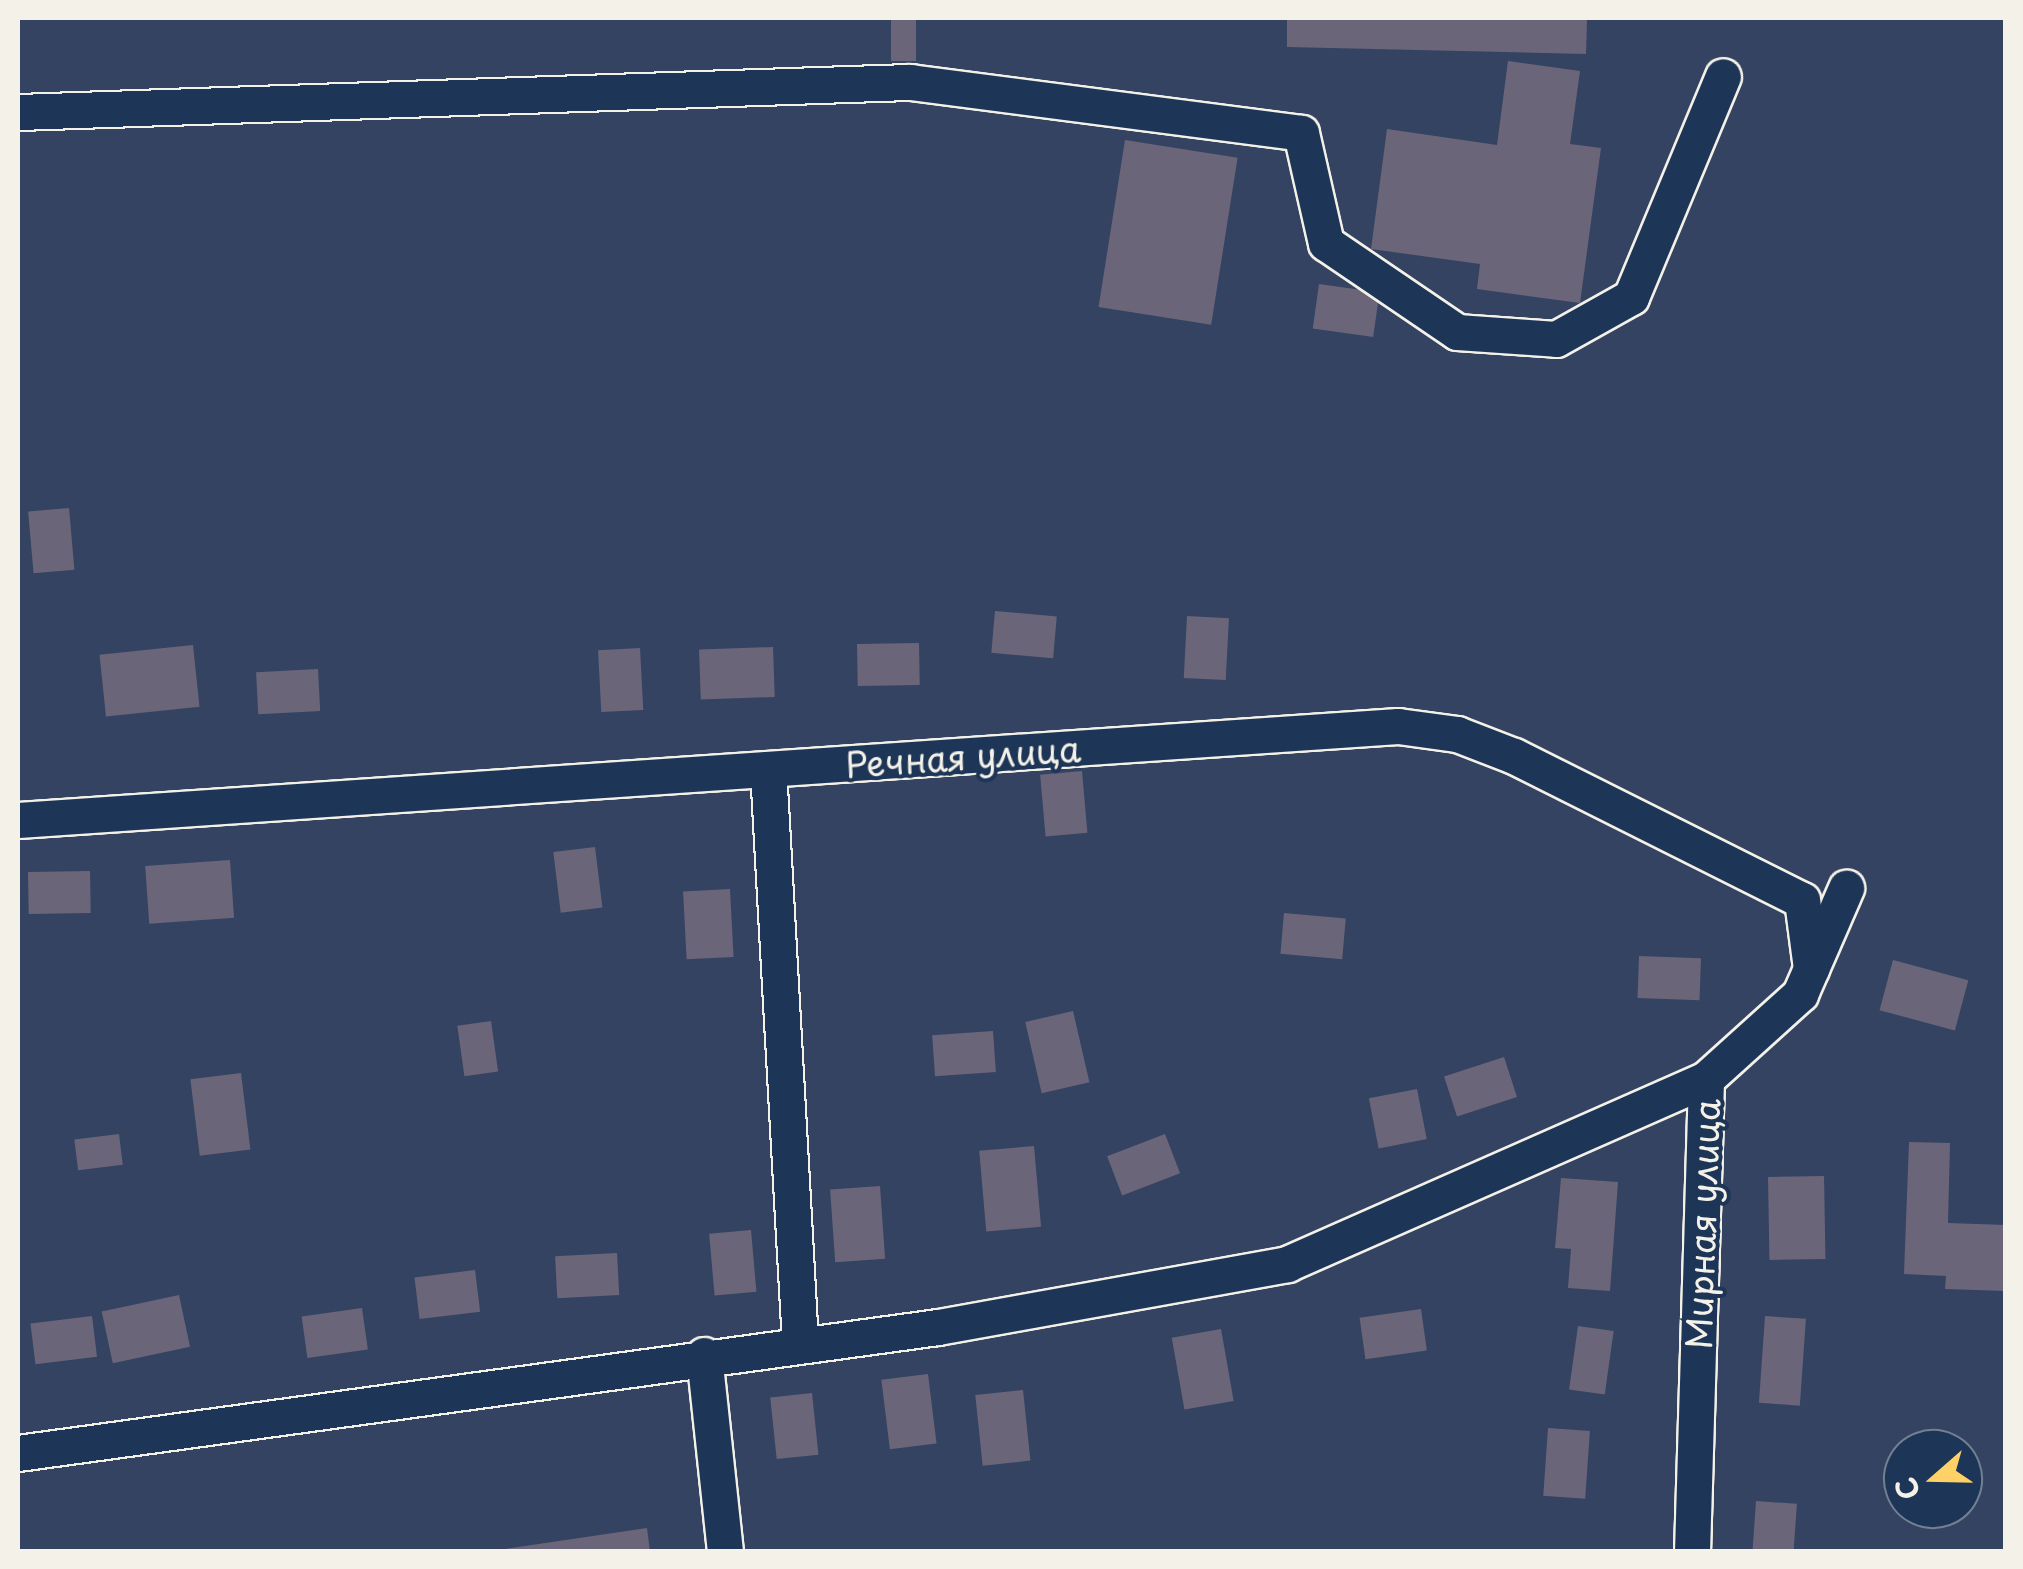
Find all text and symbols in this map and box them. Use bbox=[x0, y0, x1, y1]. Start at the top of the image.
street label: Речная улица bbox=[843, 727, 1083, 785]
street label: Мирная улица bbox=[1677, 1097, 1727, 1351]
north arrow bbox=[1883, 1429, 1983, 1529]
text: С bbox=[1882, 1471, 1930, 1506]

